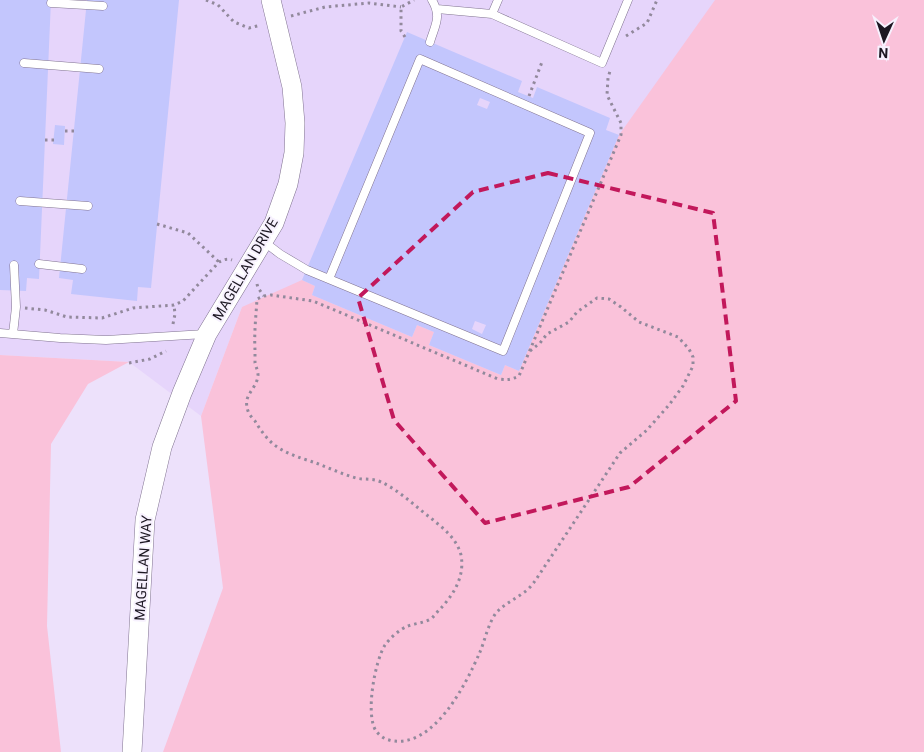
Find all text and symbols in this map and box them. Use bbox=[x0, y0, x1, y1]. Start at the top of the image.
north arrow bbox=[859, 15, 909, 65]
text: N bbox=[878, 45, 889, 61]
street label: MAGELLAN DRIVE bbox=[209, 215, 281, 323]
street label: MAGELLAN WAY bbox=[131, 514, 155, 621]

